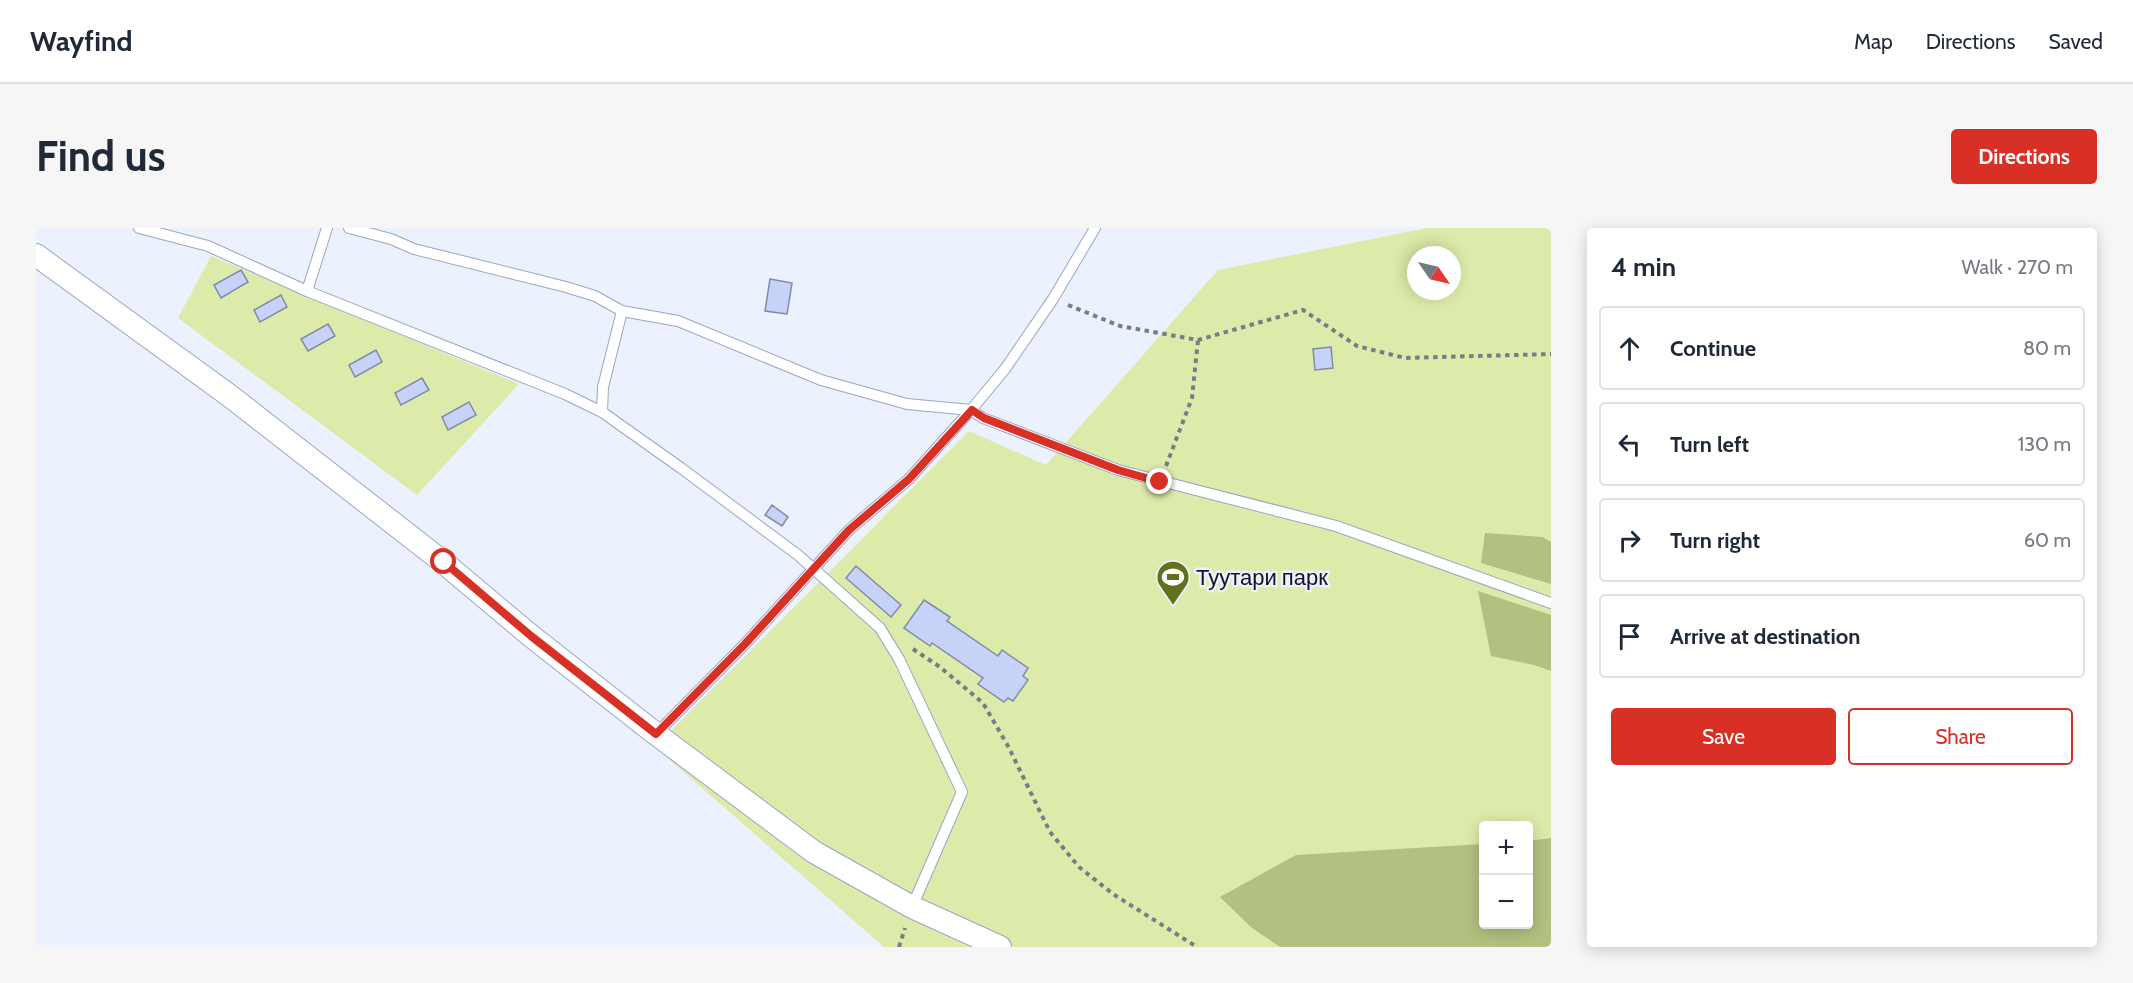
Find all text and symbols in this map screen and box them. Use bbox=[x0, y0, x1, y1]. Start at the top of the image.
text: Wayfind bbox=[30, 24, 132, 58]
text: Map bbox=[1854, 29, 1893, 54]
text: Directions bbox=[1926, 29, 2015, 54]
text: Saved bbox=[2048, 29, 2103, 54]
button: Directions bbox=[1951, 129, 2097, 184]
text: Find us bbox=[36, 130, 165, 182]
north arrow bbox=[1407, 246, 1461, 300]
text: 4 min bbox=[1611, 251, 1676, 283]
text: Walk · 270 m bbox=[1961, 255, 2073, 279]
icon: ahead bbox=[1613, 332, 1646, 365]
text: Continue bbox=[1670, 335, 1756, 362]
text: 80 m bbox=[2023, 336, 2071, 360]
icon: left bbox=[1613, 428, 1646, 461]
text: Turn left bbox=[1670, 431, 1749, 458]
text: 130 m bbox=[2018, 432, 2071, 456]
route end bbox=[1146, 468, 1172, 494]
icon: right bbox=[1613, 524, 1646, 557]
text: Turn right bbox=[1670, 527, 1760, 554]
text: 60 m bbox=[2024, 528, 2071, 552]
route start bbox=[430, 548, 456, 574]
sports icon: Туутари парк bbox=[1155, 559, 1191, 606]
place label: Туутари парк bbox=[1196, 564, 1328, 591]
icon: arrive bbox=[1613, 620, 1646, 653]
text: Arrive at destination bbox=[1670, 623, 1860, 650]
button: Save bbox=[1611, 708, 1836, 765]
button: Share bbox=[1848, 708, 2073, 765]
map controls bbox=[1479, 821, 1533, 929]
button: + bbox=[1479, 821, 1533, 875]
button: − bbox=[1479, 875, 1533, 929]

